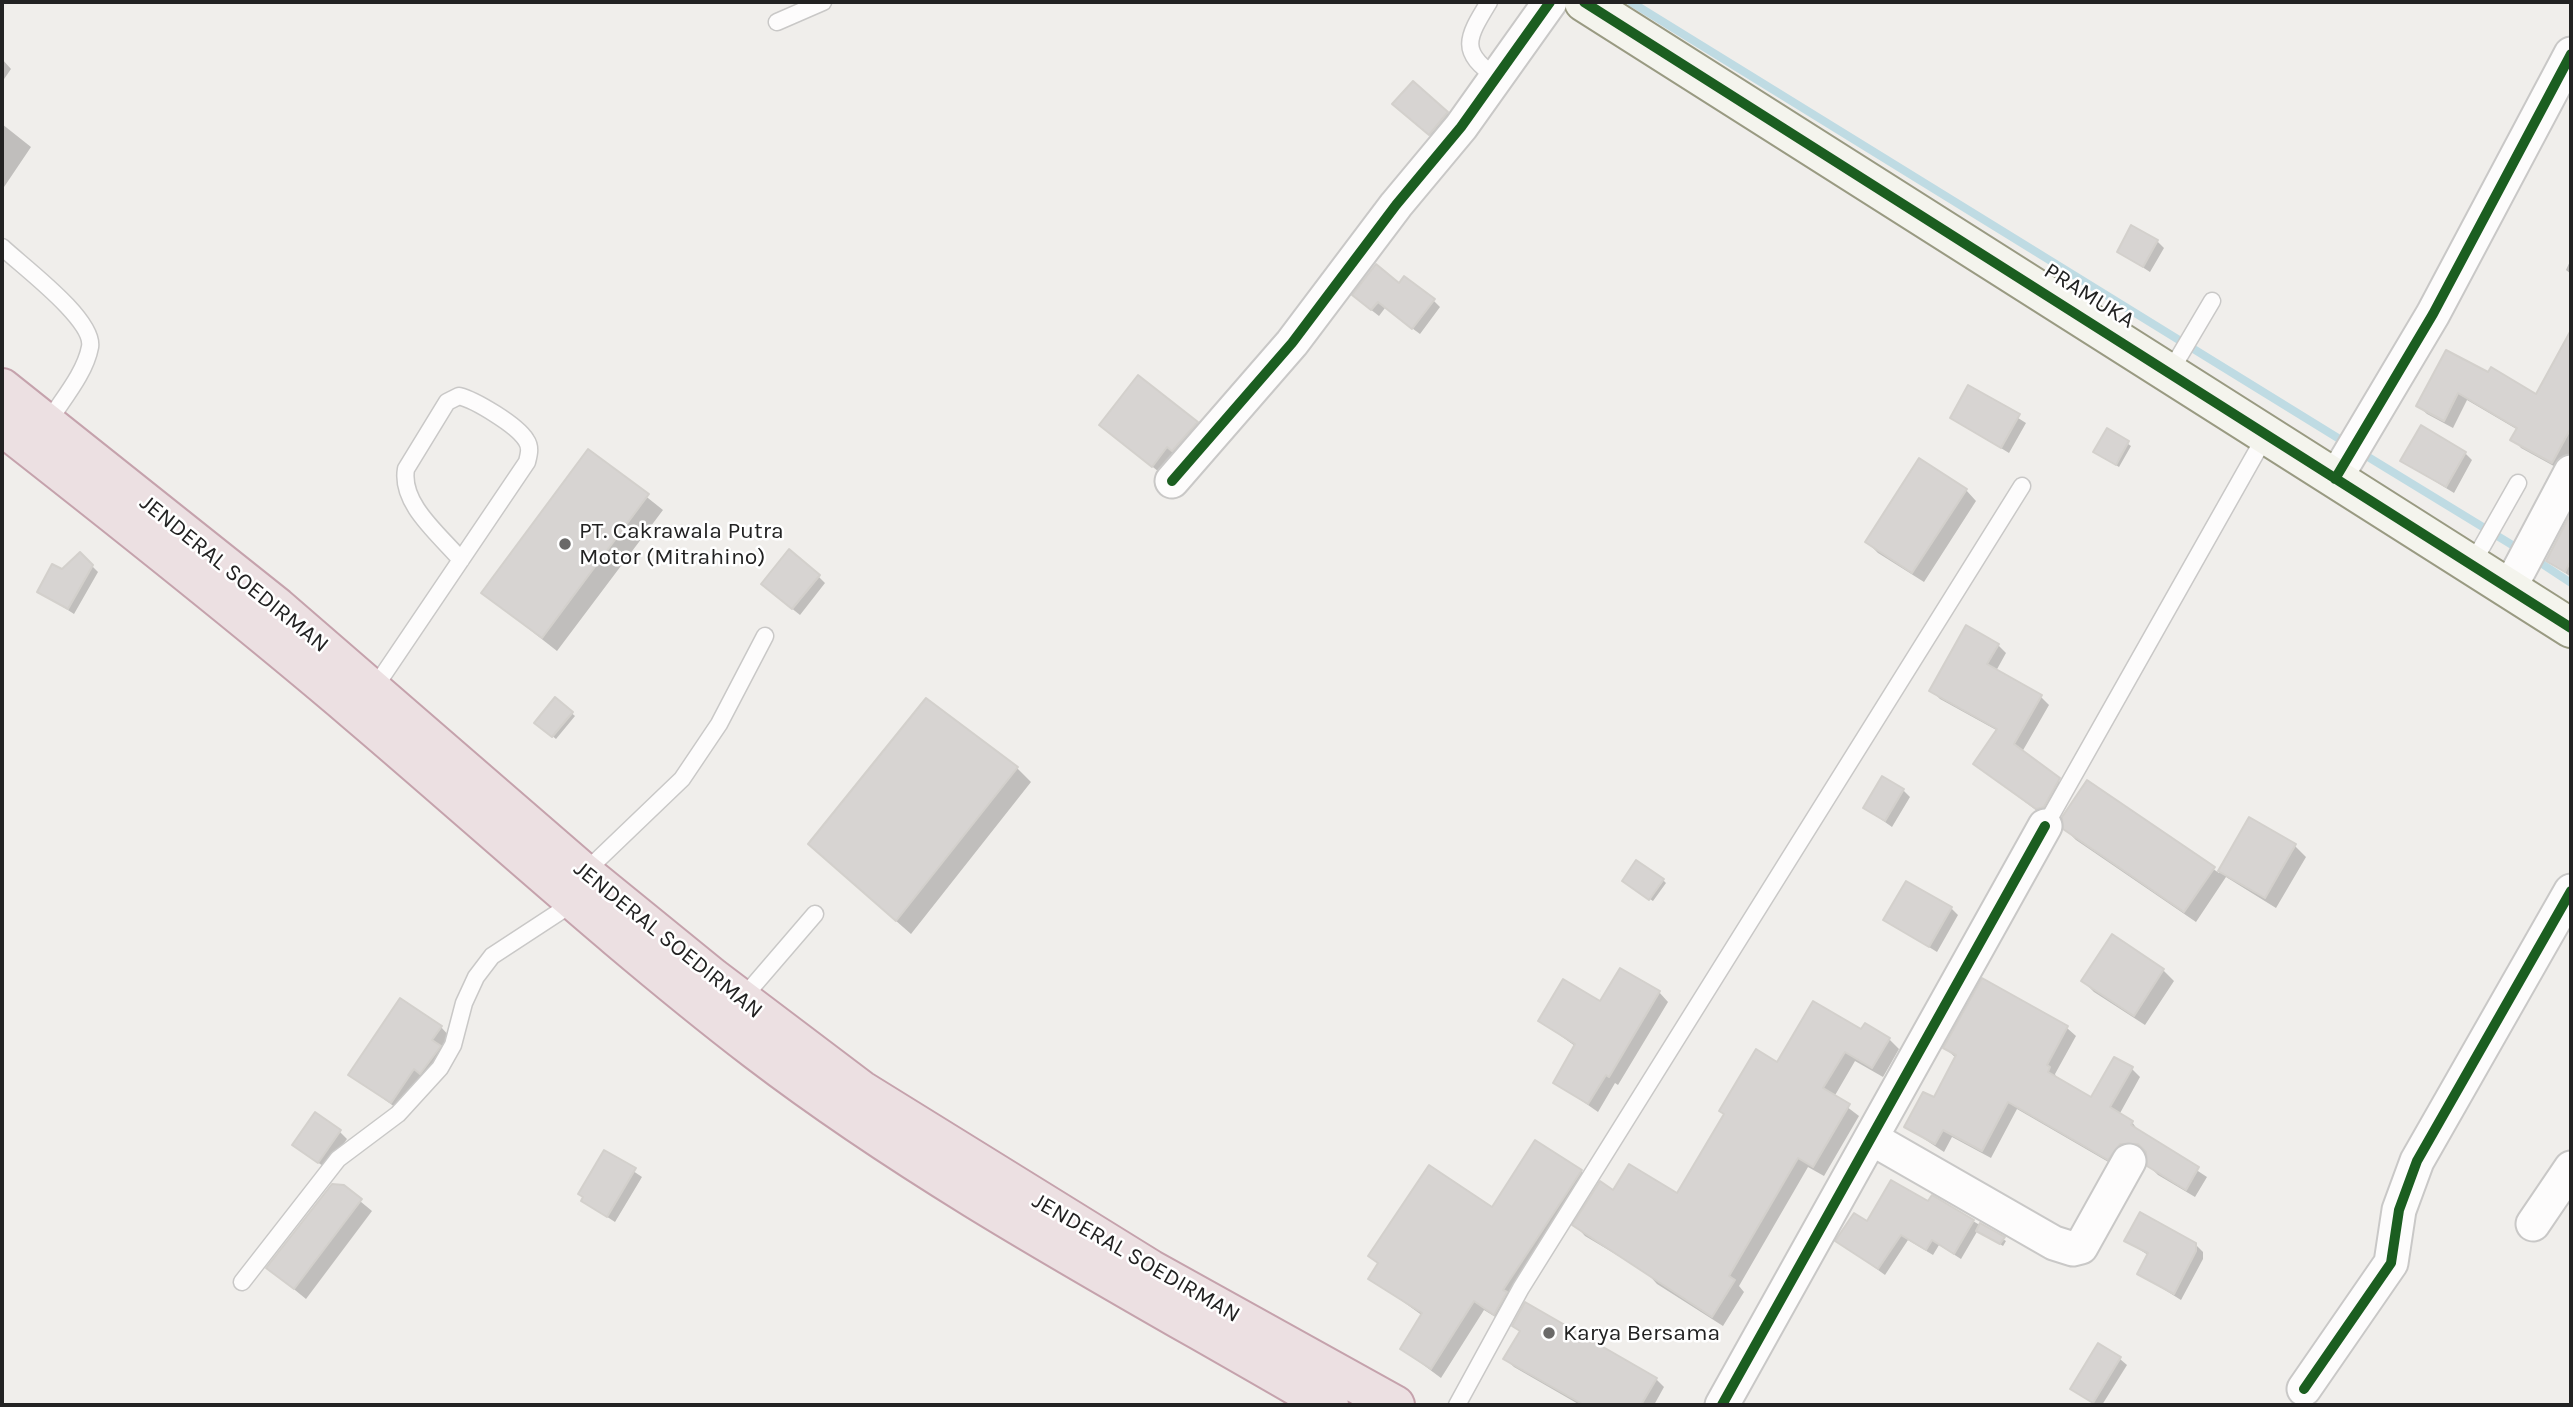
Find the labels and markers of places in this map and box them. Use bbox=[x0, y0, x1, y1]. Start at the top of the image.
place label: PT. Cakrawala Putra Motor (Mitrahino) bbox=[579, 517, 784, 571]
marker: PT. Cakrawala Putra Motor (Mitrahino) bbox=[557, 536, 573, 552]
place label: Karya Bersama bbox=[1563, 1319, 1720, 1347]
marker: Karya Bersama bbox=[1541, 1325, 1557, 1341]

